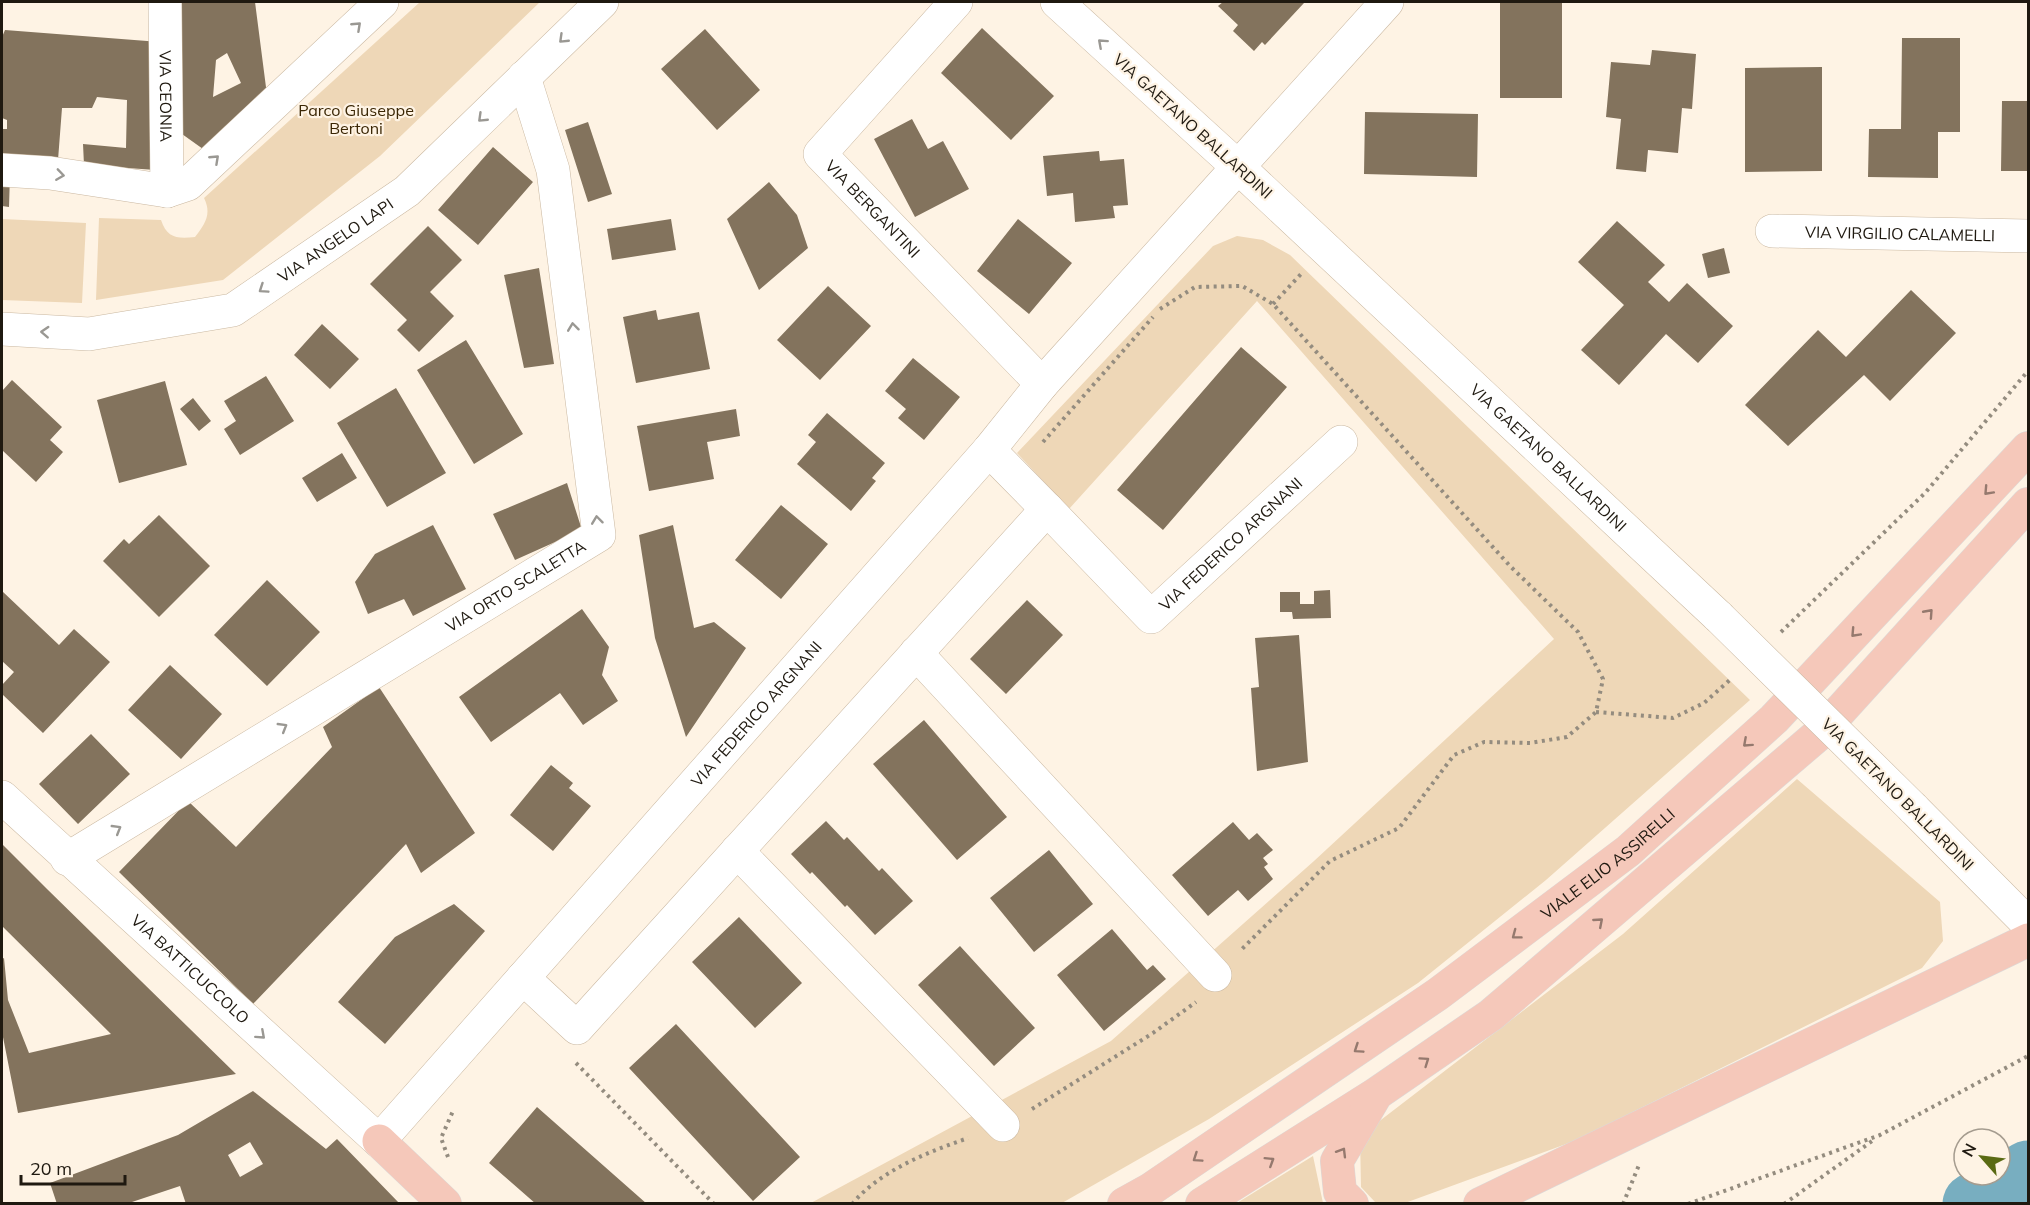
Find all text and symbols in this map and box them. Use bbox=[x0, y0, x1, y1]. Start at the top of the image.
one-way arrow bbox=[349, 22, 360, 33]
one-way arrow bbox=[559, 32, 570, 43]
one-way arrow bbox=[1098, 39, 1109, 50]
street label: VIA GAETANO BALLARDINI bbox=[1109, 49, 1277, 203]
street label: VIA CEONIA bbox=[156, 50, 176, 142]
park label: Parco Giuseppe Bertoni bbox=[298, 100, 414, 138]
one-way arrow bbox=[479, 110, 490, 121]
one-way arrow bbox=[208, 155, 218, 166]
street label: VIA BERGANTINI bbox=[821, 156, 924, 262]
one-way arrow bbox=[55, 168, 64, 180]
street label: VIA ANGELO LAPI bbox=[274, 194, 397, 287]
street label: VIA VIRGILIO CALAMELLI bbox=[1805, 222, 1995, 245]
one-way arrow bbox=[259, 282, 270, 293]
one-way arrow bbox=[567, 322, 579, 332]
one-way arrow bbox=[41, 325, 50, 338]
street label: VIA GAETANO BALLARDINI bbox=[1466, 379, 1631, 536]
street label: VIA FEDERICO ARGNANI bbox=[1155, 473, 1306, 615]
one-way arrow bbox=[1985, 483, 1996, 494]
one-way arrow bbox=[591, 516, 604, 525]
street label: VIA ORTO SCALETTA bbox=[442, 536, 589, 636]
one-way arrow bbox=[1922, 609, 1933, 620]
one-way arrow bbox=[1851, 626, 1862, 637]
street label: VIA FEDERICO ARGNANI bbox=[687, 637, 826, 791]
street label: VIA GAETANO BALLARDINI bbox=[1818, 714, 1978, 874]
one-way arrow bbox=[277, 723, 287, 735]
one-way arrow bbox=[1743, 736, 1753, 747]
street label: VIALE ELIO ASSIRELLI bbox=[1537, 804, 1679, 923]
one-way arrow bbox=[111, 824, 121, 836]
street label: VIA BATTICUCCOLO bbox=[127, 910, 254, 1028]
one-way arrow bbox=[1592, 918, 1603, 929]
one-way arrow bbox=[1512, 928, 1523, 939]
one-way arrow bbox=[255, 1028, 265, 1039]
one-way arrow bbox=[1354, 1042, 1365, 1053]
one-way arrow bbox=[1418, 1057, 1429, 1068]
north arrow bbox=[1952, 1127, 2012, 1187]
text: N bbox=[1957, 1140, 1980, 1160]
scale bar bbox=[21, 1148, 124, 1186]
one-way arrow bbox=[1335, 1148, 1346, 1158]
one-way arrow bbox=[1192, 1151, 1203, 1162]
text: 20 m bbox=[30, 1157, 72, 1180]
one-way arrow bbox=[1263, 1157, 1274, 1168]

